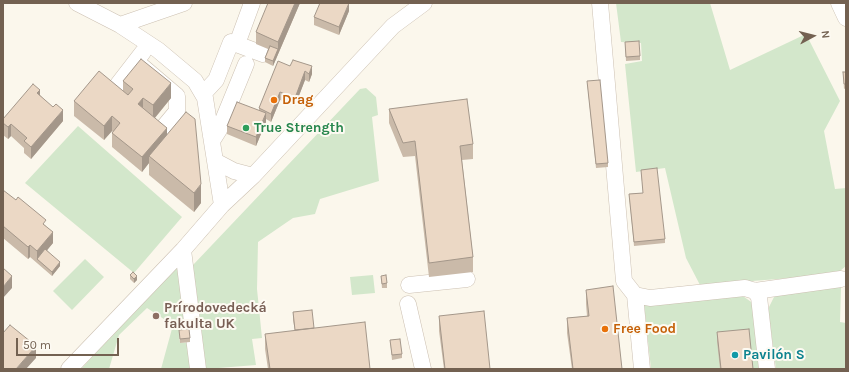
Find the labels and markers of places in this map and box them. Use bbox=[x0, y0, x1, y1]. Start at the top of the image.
place label: Drag bbox=[282, 92, 313, 108]
marker: Drag bbox=[269, 95, 279, 105]
place label: True Strength bbox=[254, 120, 344, 136]
marker: True Strength bbox=[241, 123, 251, 133]
place label: Prírodovedecká fakulta UK bbox=[164, 300, 267, 332]
marker: Prírodovedecká fakulta UK bbox=[151, 311, 161, 321]
place label: Free Food bbox=[613, 321, 676, 337]
marker: Free Food bbox=[600, 324, 610, 334]
place label: Pavilón S bbox=[743, 347, 805, 363]
marker: Pavilón S bbox=[730, 350, 740, 360]

